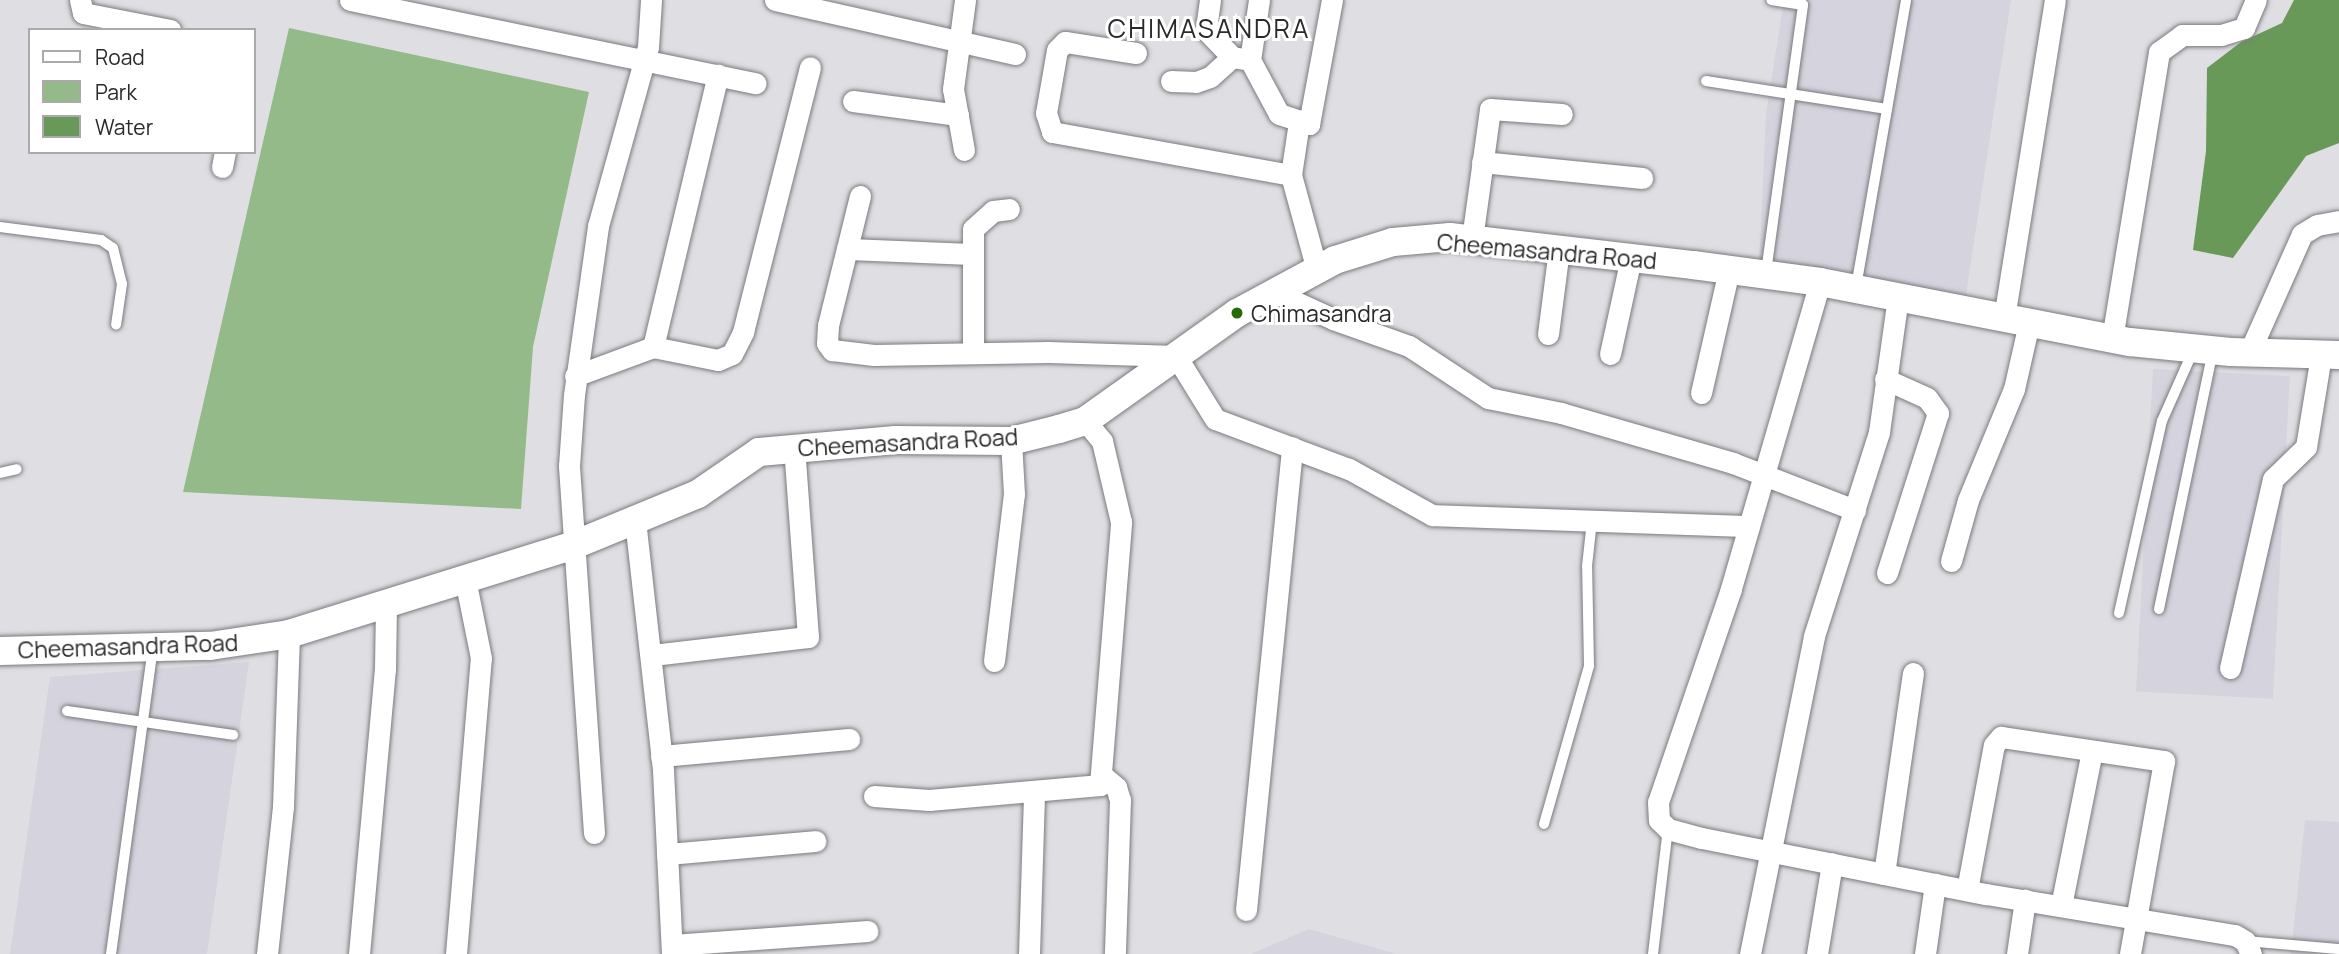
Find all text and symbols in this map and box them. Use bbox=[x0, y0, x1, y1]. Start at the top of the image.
district label: CHIMASANDRA bbox=[1109, 13, 1309, 45]
legend bbox=[28, 28, 256, 154]
text: Road bbox=[95, 43, 145, 71]
text: Park bbox=[95, 78, 137, 106]
text: Water bbox=[95, 113, 153, 141]
street label: Cheemasandra Road bbox=[1436, 228, 1658, 274]
place label: Chimasandra bbox=[1251, 299, 1391, 327]
marker: Chimasandra bbox=[1229, 305, 1245, 321]
street label: Cheemasandra Road bbox=[797, 422, 1019, 462]
street label: Cheemasandra Road bbox=[17, 628, 239, 664]

